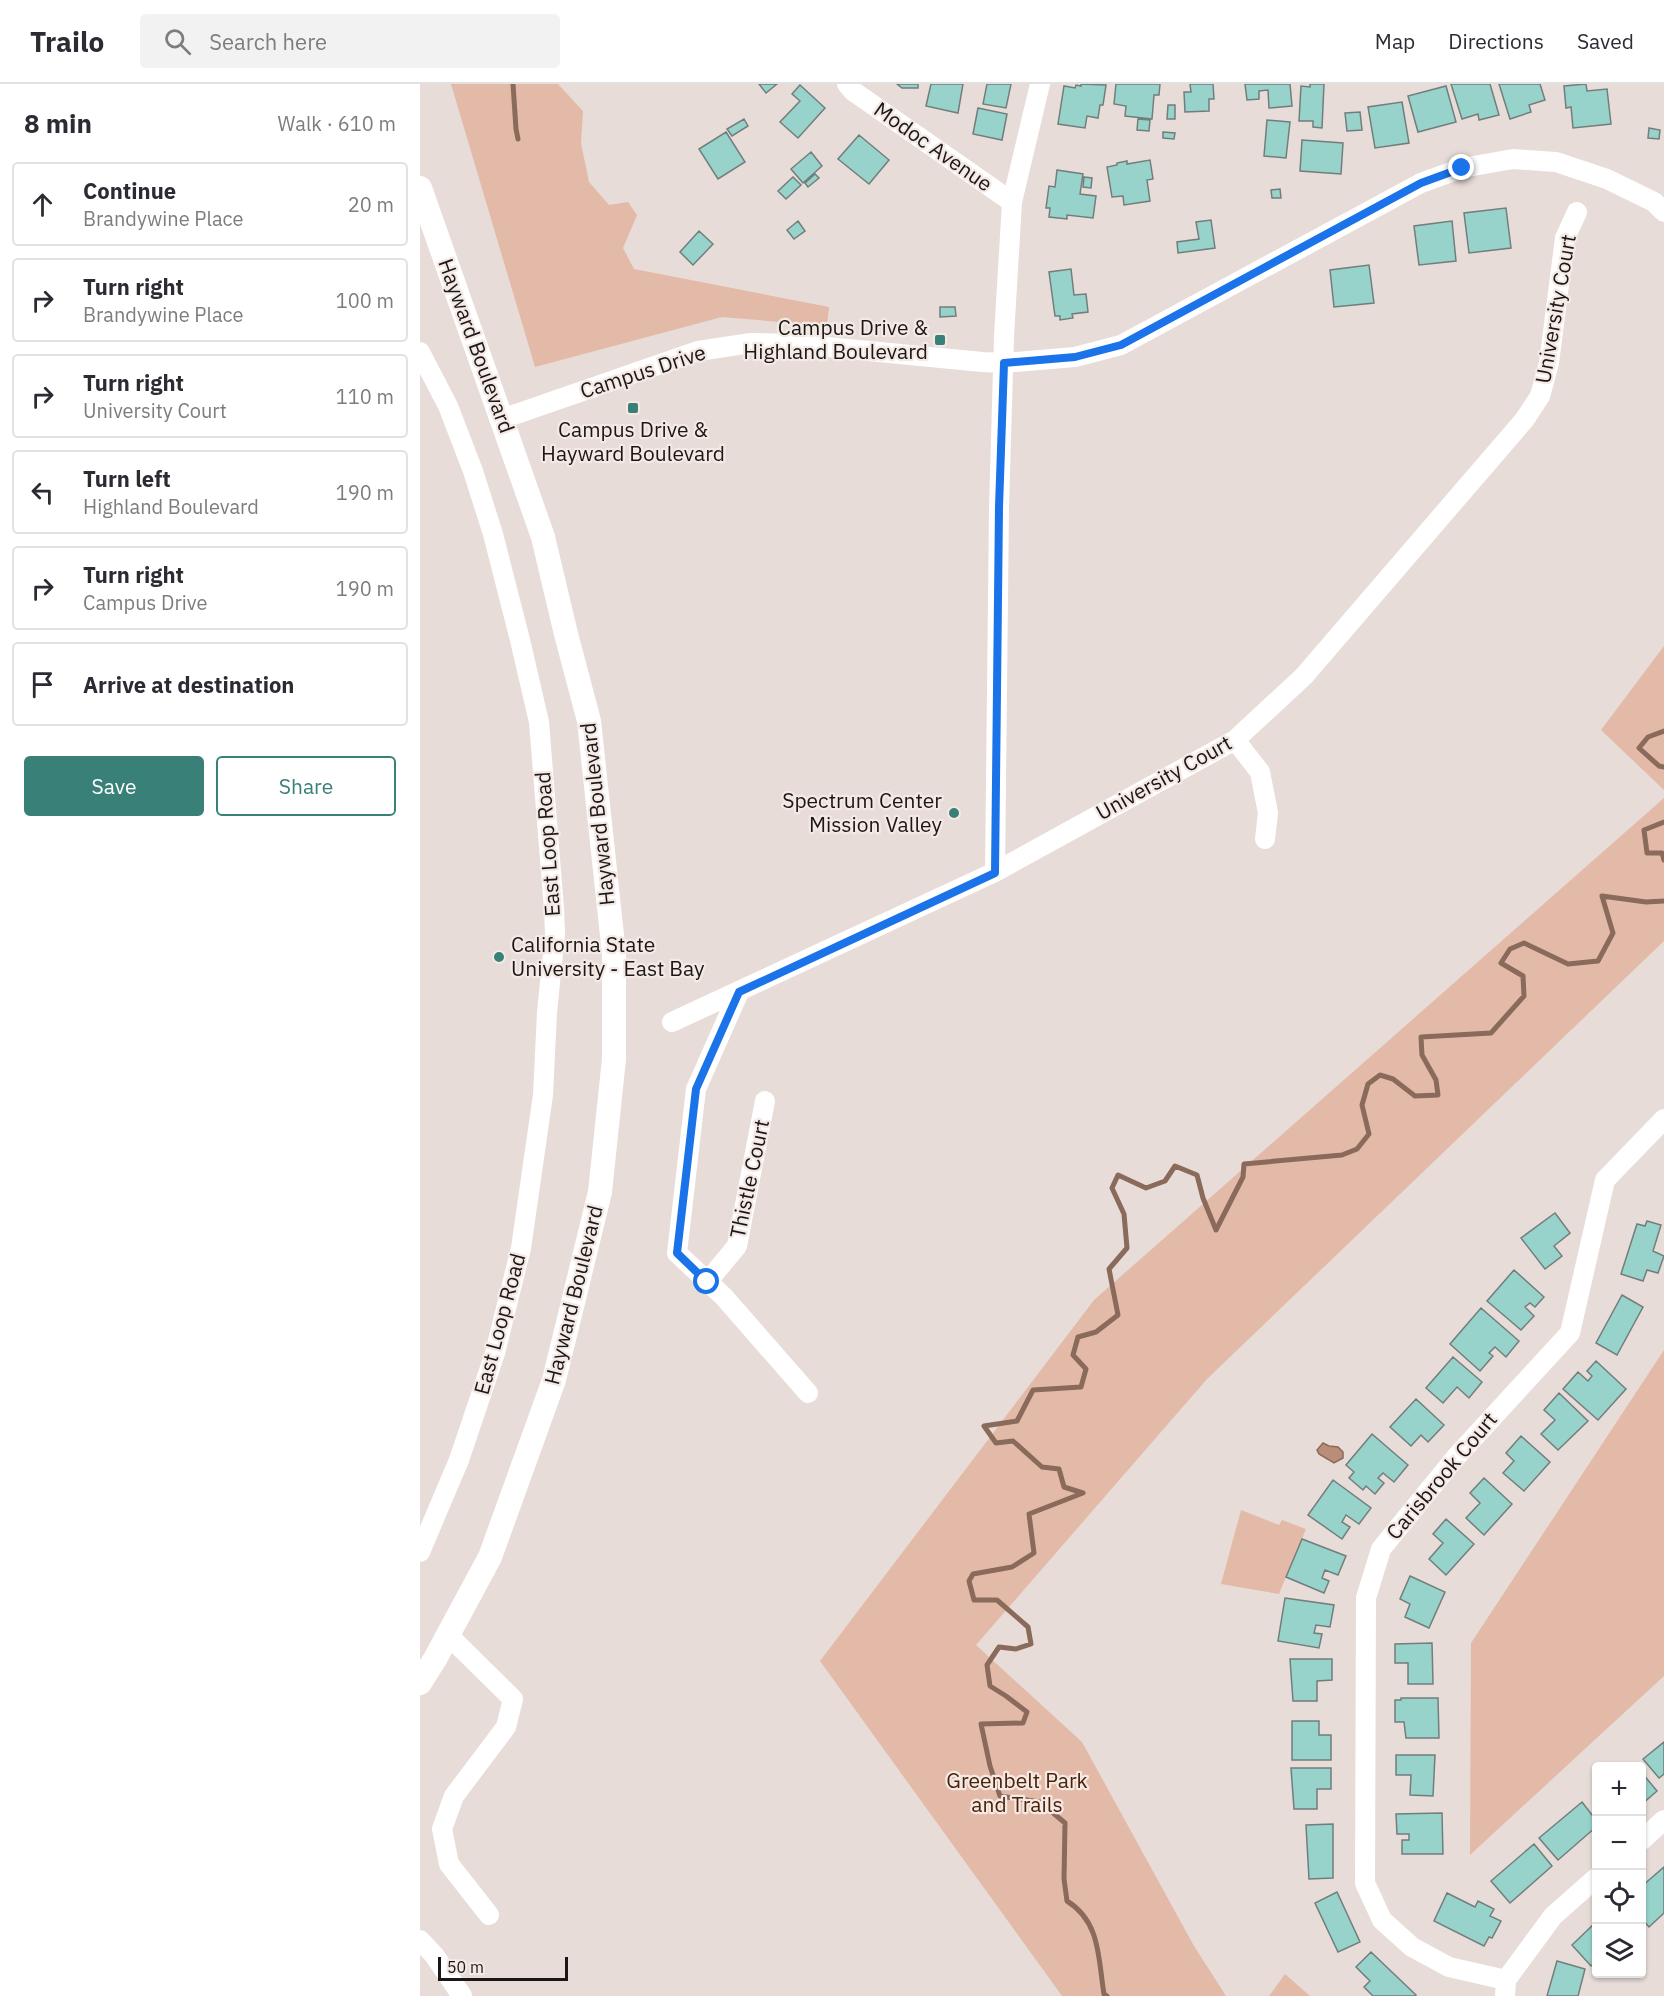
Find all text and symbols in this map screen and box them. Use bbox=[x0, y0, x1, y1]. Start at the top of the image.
search box bbox=[140, 14, 560, 68]
text: Trailo bbox=[30, 23, 104, 60]
icon: search bbox=[161, 25, 194, 58]
text: Search here bbox=[209, 27, 327, 56]
text: Map bbox=[1375, 27, 1415, 55]
text: Directions bbox=[1448, 27, 1544, 55]
text: Saved bbox=[1577, 27, 1634, 55]
street label: Modoc Avenue bbox=[869, 95, 998, 197]
text: 8 min bbox=[24, 106, 92, 140]
text: Walk · 610 m bbox=[278, 110, 396, 137]
route end bbox=[1448, 154, 1474, 180]
text: Continue bbox=[83, 176, 176, 205]
icon: ahead bbox=[26, 188, 59, 221]
text: 20 m bbox=[348, 191, 394, 218]
text: Brandywine Place bbox=[83, 205, 244, 232]
street label: University Court bbox=[1528, 232, 1582, 386]
street label: Hayward Boulevard bbox=[432, 254, 522, 437]
text: Turn right bbox=[83, 272, 184, 301]
icon: right bbox=[26, 284, 59, 317]
text: 100 m bbox=[336, 287, 394, 314]
text: Brandywine Place bbox=[83, 301, 244, 328]
place label: Campus Drive & Highland Boulevard bbox=[743, 313, 928, 365]
marker: Campus Drive & Highland Boulevard bbox=[933, 333, 947, 347]
street label: Campus Drive bbox=[576, 338, 709, 405]
text: Turn right bbox=[83, 368, 184, 397]
icon: right bbox=[26, 380, 59, 413]
text: 110 m bbox=[336, 383, 394, 410]
text: University Court bbox=[83, 397, 227, 424]
marker: Campus Drive & Hayward Boulevard bbox=[626, 401, 640, 415]
place label: Campus Drive & Hayward Boulevard bbox=[541, 415, 725, 467]
text: Turn left bbox=[83, 464, 171, 493]
icon: left bbox=[26, 476, 59, 509]
text: 190 m bbox=[336, 479, 394, 506]
text: Highland Boulevard bbox=[83, 493, 259, 520]
text: Turn right bbox=[83, 560, 184, 589]
icon: right bbox=[26, 572, 59, 605]
text: 190 m bbox=[336, 575, 394, 602]
text: Campus Drive bbox=[83, 589, 207, 616]
icon: arrive bbox=[26, 668, 59, 701]
text: Arrive at destination bbox=[83, 670, 294, 699]
street label: Hayward Boulevard bbox=[573, 721, 621, 907]
street label: University Court bbox=[1091, 728, 1236, 826]
button: Save bbox=[24, 756, 204, 816]
button: Share bbox=[216, 756, 396, 816]
street label: East Loop Road bbox=[528, 771, 566, 917]
place label: Spectrum Center Mission Valley bbox=[782, 786, 943, 838]
marker: Spectrum Center Mission Valley bbox=[947, 806, 961, 820]
place label: California State University - East Bay bbox=[511, 930, 705, 982]
marker: California State University - East Bay bbox=[492, 950, 506, 964]
street label: Thistle Court bbox=[723, 1117, 775, 1241]
street label: Hayward Boulevard bbox=[537, 1202, 609, 1387]
street label: East Loop Road bbox=[467, 1250, 531, 1397]
route start bbox=[693, 1268, 719, 1294]
street label: Carisbrook Court bbox=[1380, 1406, 1503, 1545]
map controls bbox=[1592, 1762, 1646, 1978]
button: + bbox=[1592, 1762, 1646, 1816]
park label: Greenbelt Park and Trails bbox=[946, 1766, 1088, 1818]
button: − bbox=[1592, 1816, 1646, 1870]
button: locate bbox=[1592, 1870, 1646, 1924]
button: layers bbox=[1592, 1924, 1646, 1978]
scale bar bbox=[438, 1954, 568, 1982]
text: 50 m bbox=[447, 1957, 484, 1977]

